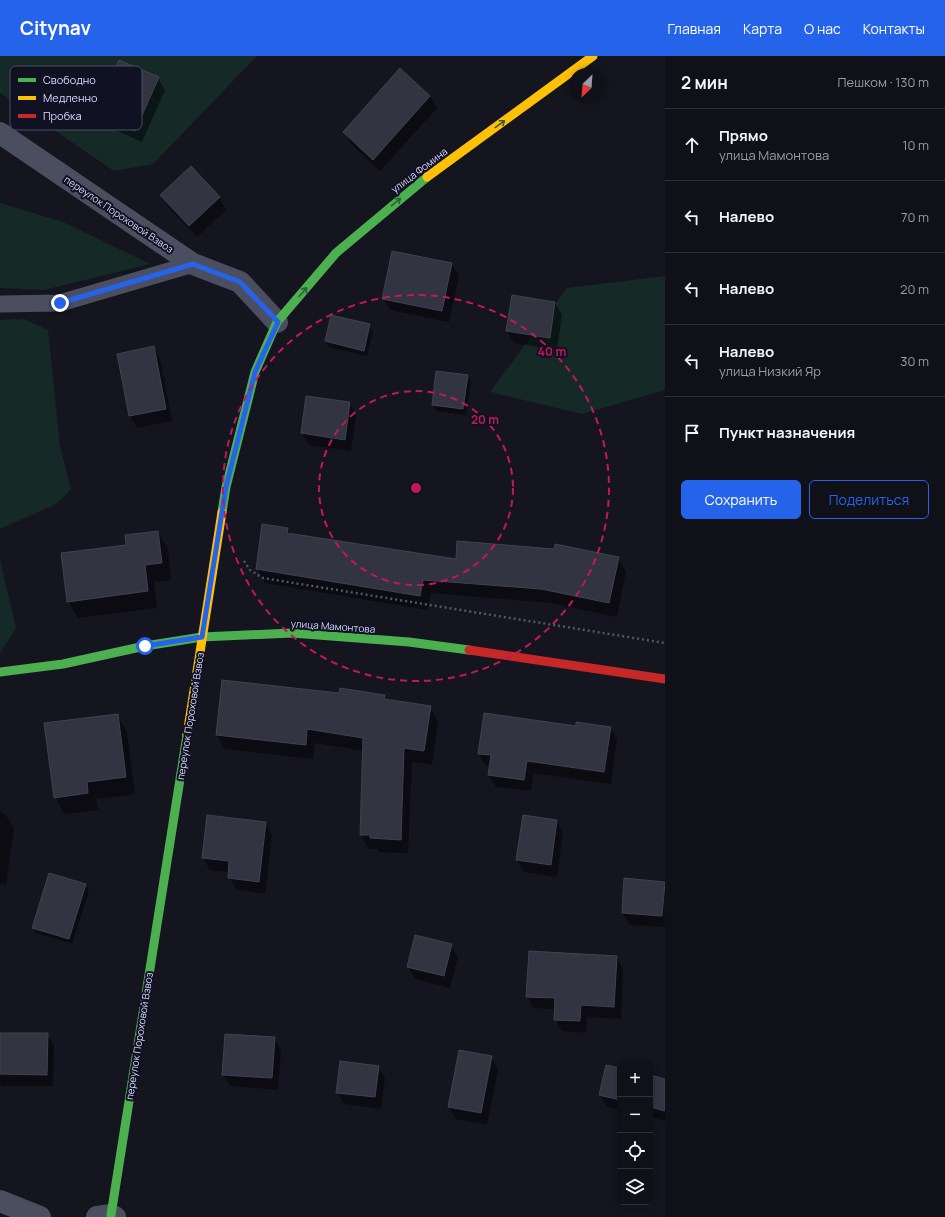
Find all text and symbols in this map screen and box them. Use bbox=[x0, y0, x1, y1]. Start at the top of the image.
text: Citynav bbox=[20, 15, 91, 41]
text: Главная bbox=[668, 19, 721, 38]
text: Карта bbox=[743, 19, 782, 38]
text: О нас bbox=[804, 19, 841, 38]
text: Контакты bbox=[863, 19, 925, 38]
legend bbox=[10, 66, 142, 130]
north arrow bbox=[569, 68, 605, 104]
text: 2 мин bbox=[681, 71, 728, 94]
text: Свободно bbox=[43, 72, 96, 87]
text: Пешком · 130 m bbox=[838, 73, 929, 91]
text: Медленно bbox=[43, 90, 98, 105]
text: Пробка bbox=[43, 108, 82, 123]
one-way arrow bbox=[494, 120, 505, 128]
text: Прямо bbox=[719, 125, 768, 146]
icon: ahead bbox=[681, 134, 703, 156]
text: 10 m bbox=[902, 136, 929, 154]
street label: улица Фомина bbox=[388, 144, 450, 196]
text: улица Мамонтова bbox=[719, 146, 829, 164]
street label: переулок Пороховой Взвоз bbox=[62, 172, 176, 256]
one-way arrow bbox=[391, 197, 401, 206]
icon: left bbox=[681, 206, 703, 228]
text: Налево bbox=[719, 206, 774, 227]
text: 70 m bbox=[901, 208, 929, 226]
icon: left bbox=[681, 278, 703, 300]
text: Налево bbox=[719, 278, 774, 299]
text: 20 m bbox=[900, 280, 929, 298]
one-way arrow bbox=[298, 287, 307, 297]
route end bbox=[51, 294, 69, 312]
text: Налево bbox=[719, 341, 774, 362]
text: 40 m bbox=[538, 343, 566, 360]
icon: left bbox=[681, 350, 703, 372]
text: 30 m bbox=[900, 352, 929, 370]
text: улица Низкий Яр bbox=[719, 362, 821, 380]
text: 20 m bbox=[471, 411, 499, 428]
icon: arrive bbox=[681, 422, 703, 444]
text: Пункт назначения bbox=[719, 422, 855, 443]
button: Сохранить bbox=[681, 480, 801, 519]
button: Поделиться bbox=[809, 480, 929, 519]
centre of rings bbox=[409, 481, 423, 495]
street label: улица Мамонтова bbox=[290, 616, 376, 636]
route start bbox=[136, 637, 154, 655]
street label: переулок Пороховой Взвоз bbox=[173, 651, 207, 781]
street label: переулок Пороховой Взвоз bbox=[122, 971, 156, 1101]
map controls bbox=[617, 1061, 653, 1205]
button: + bbox=[617, 1061, 653, 1097]
button: − bbox=[617, 1097, 653, 1133]
button: locate bbox=[617, 1133, 653, 1169]
button: layers bbox=[617, 1169, 653, 1205]

